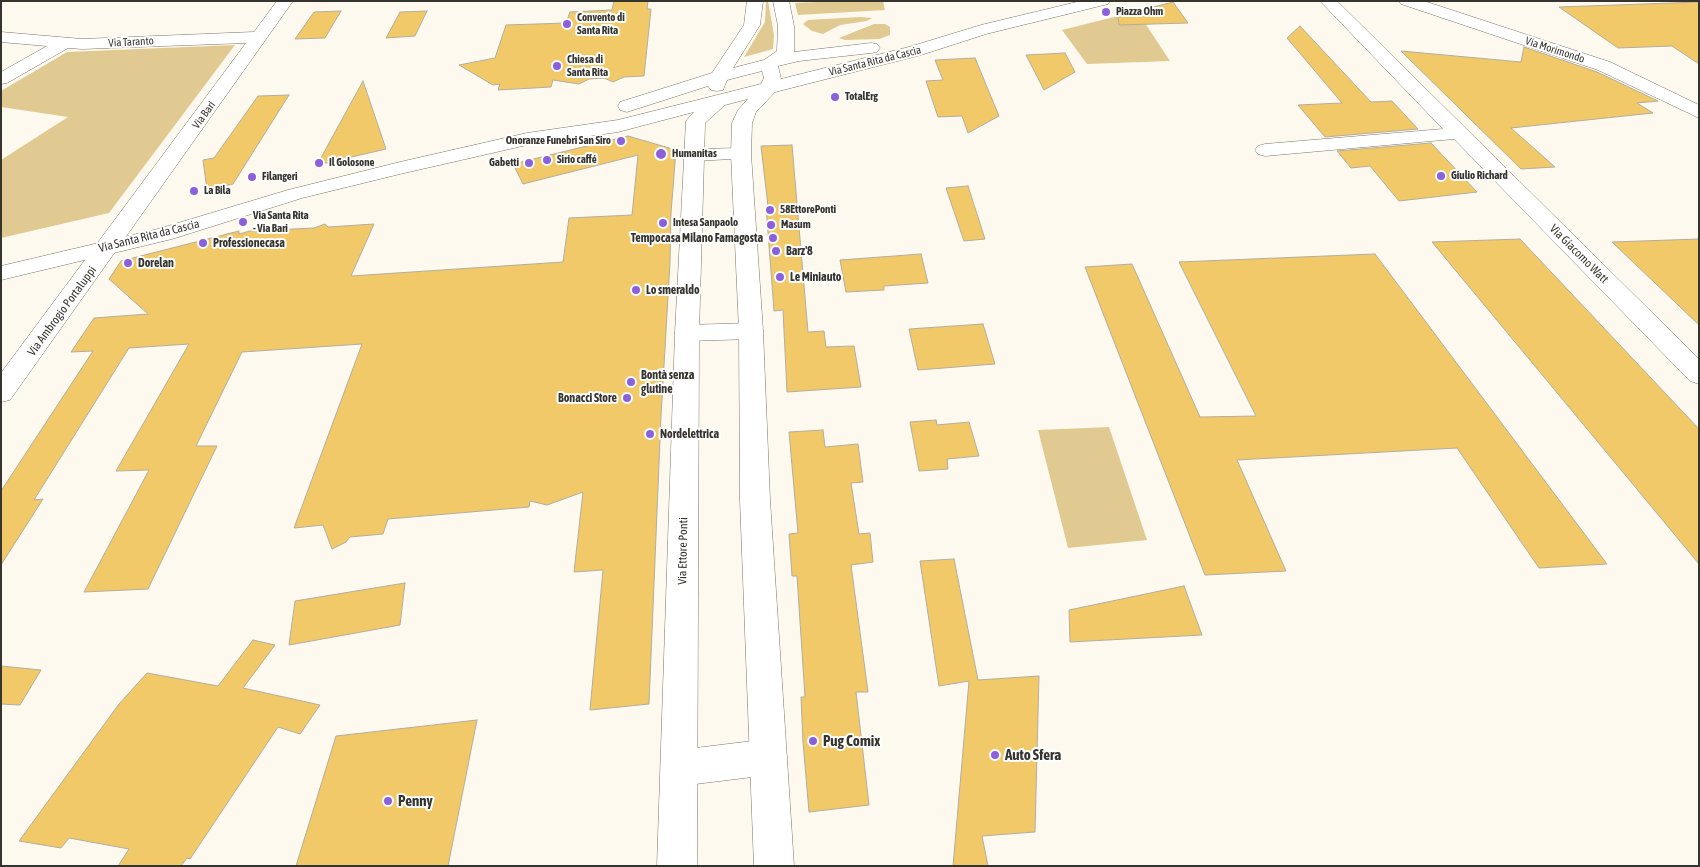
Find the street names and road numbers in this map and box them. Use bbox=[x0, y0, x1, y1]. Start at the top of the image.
street label: Via Taranto bbox=[108, 34, 154, 50]
street label: Via Morimondo bbox=[1524, 34, 1586, 66]
street label: Via Santa Rita da Cascia bbox=[827, 43, 923, 79]
street label: Via Bari bbox=[190, 99, 218, 131]
street label: Via Santa Rita da Cascia bbox=[97, 217, 201, 255]
street label: Via Giacomo Watt bbox=[1547, 222, 1611, 286]
street label: Via Ambrogio Portaluppi bbox=[25, 263, 99, 359]
street label: Via Ettore Ponti bbox=[675, 517, 691, 585]

